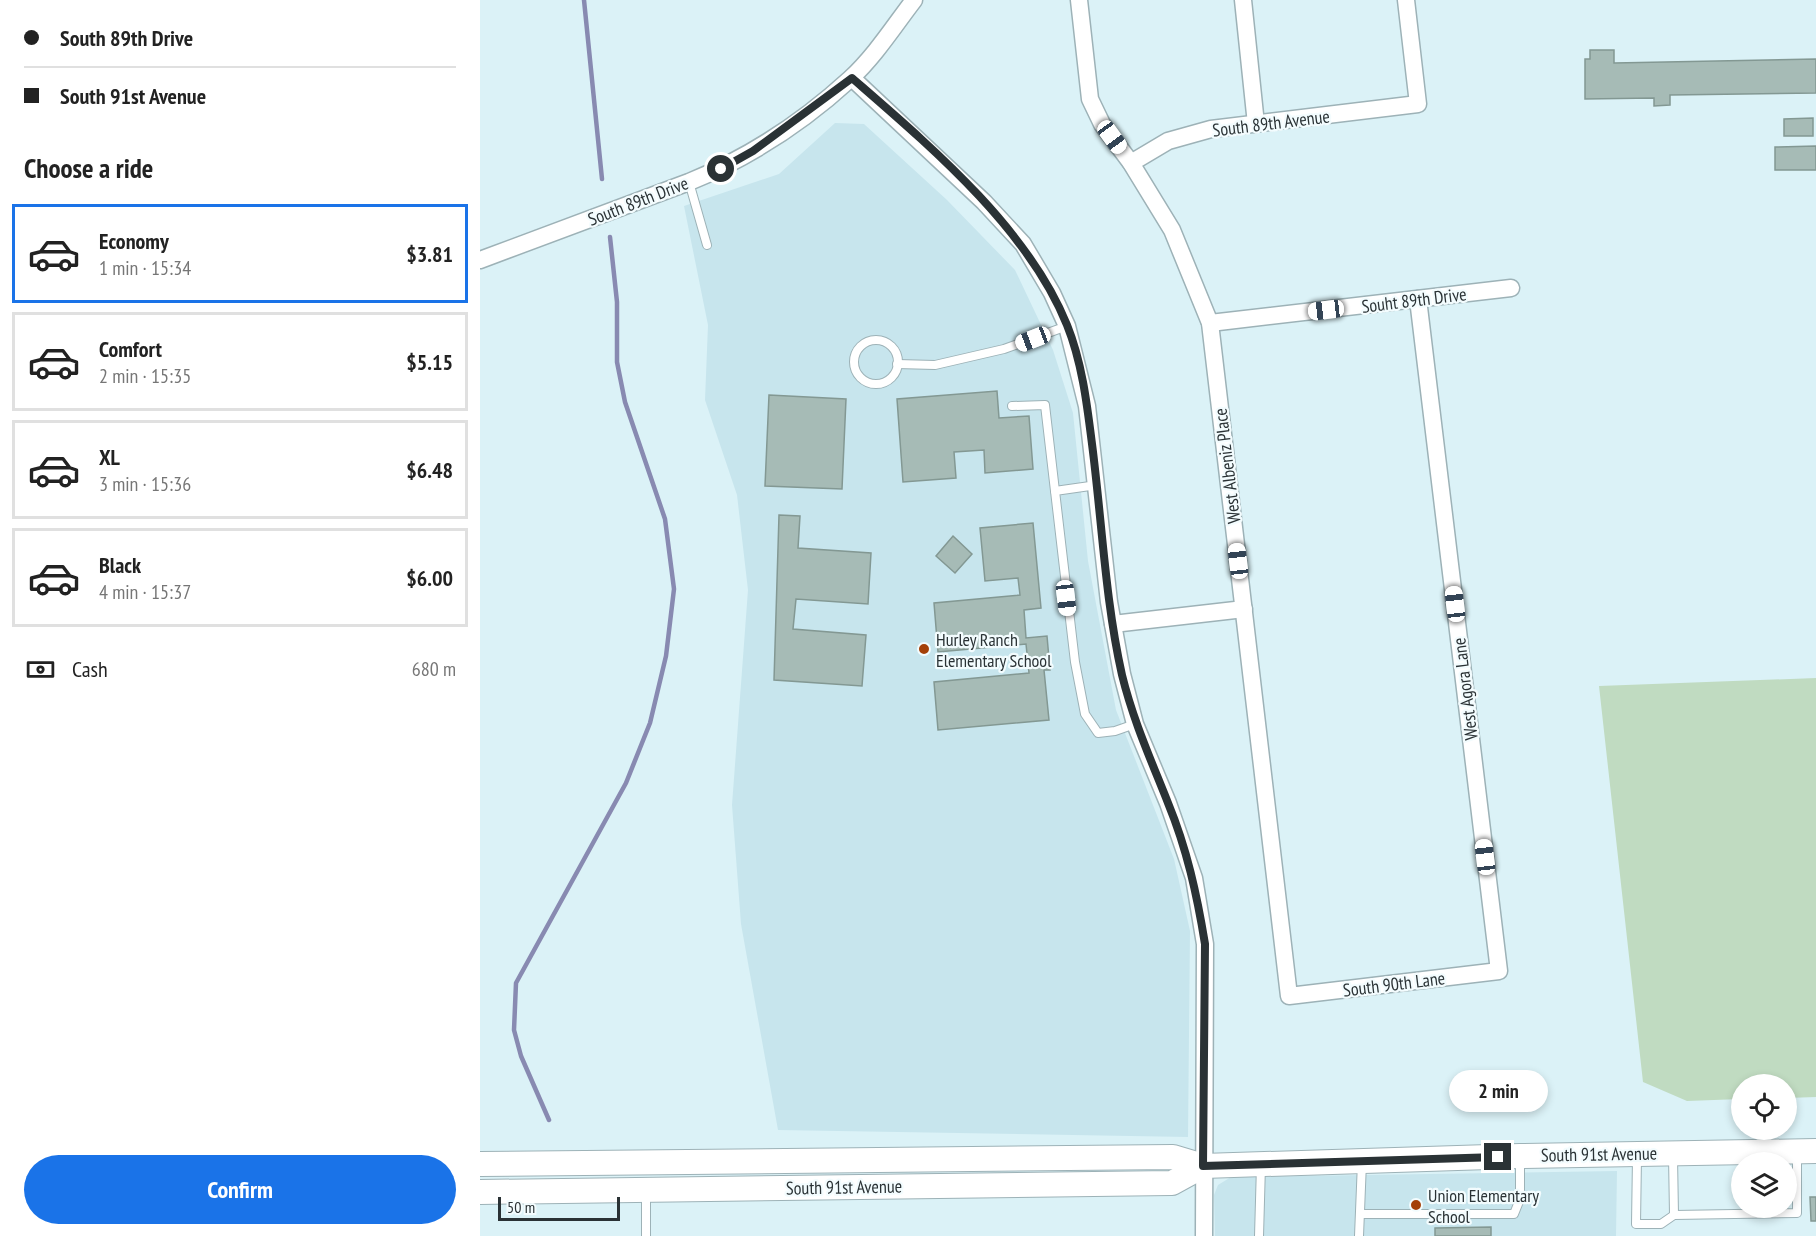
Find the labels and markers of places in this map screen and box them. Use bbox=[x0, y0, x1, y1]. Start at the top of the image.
place label: Hurley Ranch Elementary School bbox=[936, 628, 1052, 672]
marker: Hurley Ranch Elementary School bbox=[917, 642, 931, 656]
place label: Union Elementary School bbox=[1428, 1184, 1539, 1228]
marker: Union Elementary School bbox=[1409, 1198, 1423, 1212]

